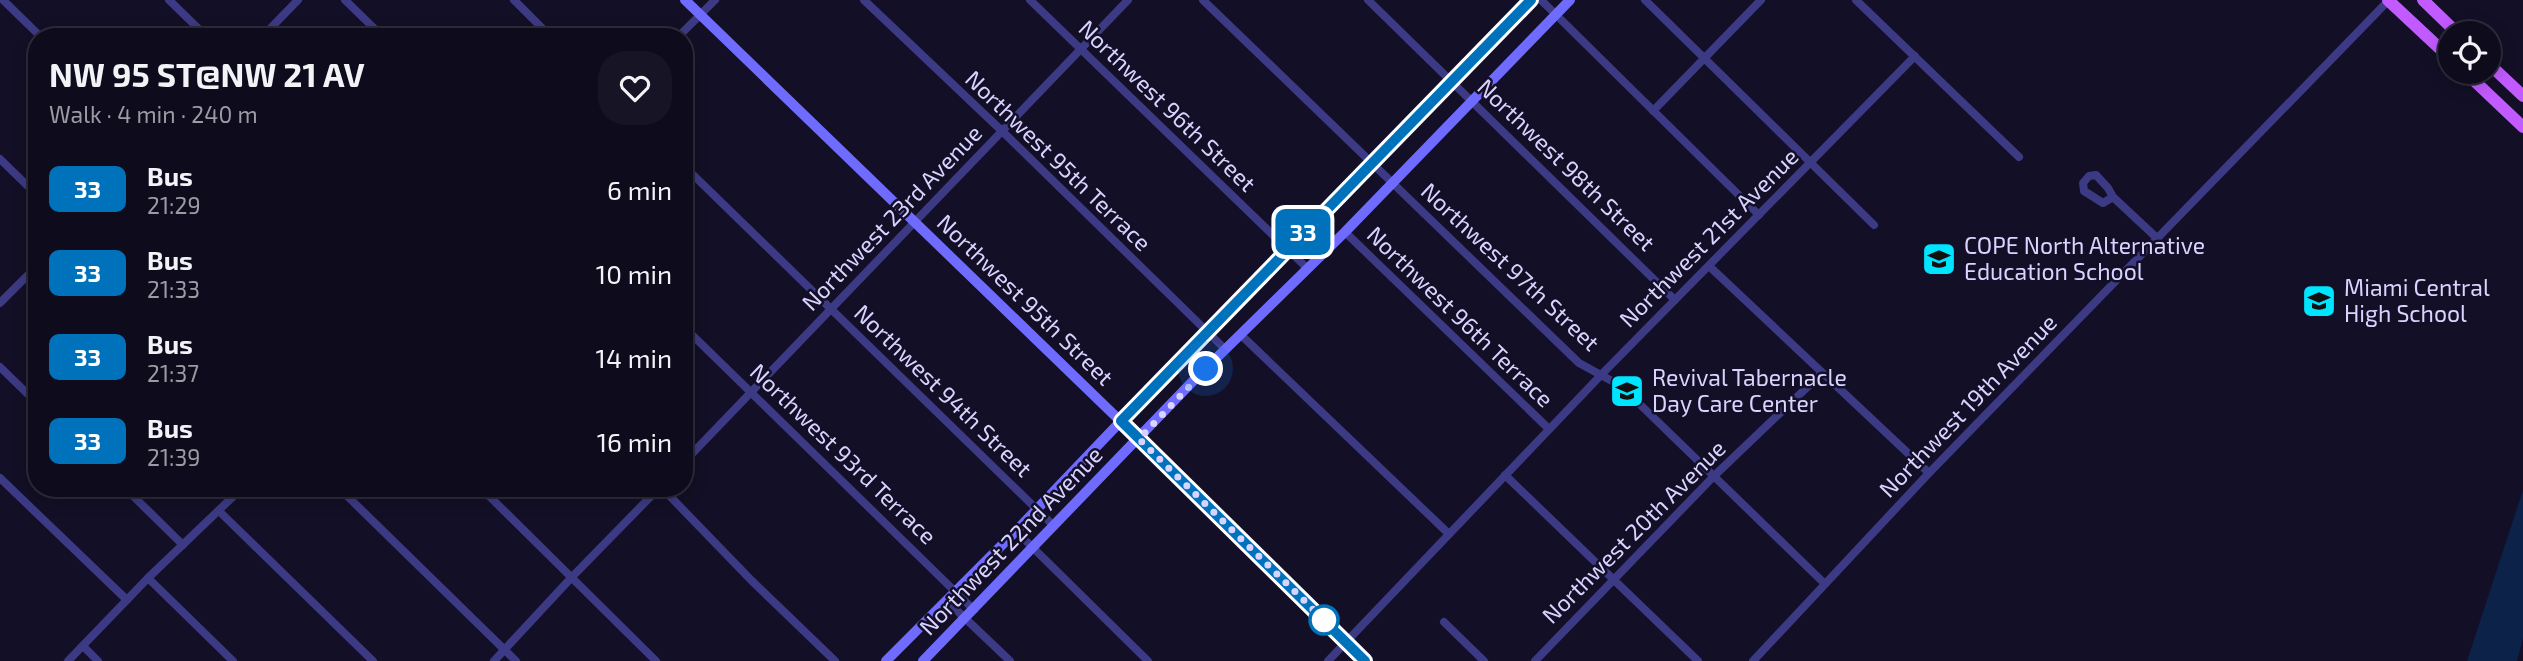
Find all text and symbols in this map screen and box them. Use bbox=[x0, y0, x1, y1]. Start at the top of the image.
street label: Northwest 96th Street bbox=[1073, 14, 1262, 197]
map controls bbox=[2438, 21, 2501, 84]
button: locate bbox=[2438, 21, 2501, 84]
button: heart bbox=[598, 51, 672, 125]
text: NW 95 ST@NW 21 AV bbox=[49, 54, 365, 94]
street label: Northwest 95th Terrace bbox=[960, 64, 1157, 256]
street label: Northwest 98th Street bbox=[1472, 72, 1661, 256]
text: Walk · 4 min · 240 m bbox=[49, 100, 258, 128]
street label: Northwest 23rd Avenue bbox=[795, 119, 987, 316]
street label: Northwest 21st Avenue bbox=[1613, 142, 1804, 333]
text: Bus bbox=[147, 160, 193, 191]
text: 33 bbox=[74, 174, 101, 203]
text: 6 min bbox=[607, 174, 672, 205]
street label: Northwest 97th Street bbox=[1416, 176, 1606, 356]
text: 21:29 bbox=[147, 191, 201, 219]
street label: Northwest 95th Street bbox=[932, 208, 1120, 391]
line badge: 33 bbox=[1272, 209, 1334, 255]
text: 33 bbox=[1289, 217, 1317, 246]
street label: Northwest 96th Terrace bbox=[1362, 220, 1560, 413]
place label: COPE North Alternative Education School bbox=[1964, 231, 2205, 285]
school or university icon: COPE North Alternative Education School bbox=[1920, 240, 1958, 278]
text: Bus bbox=[147, 244, 193, 275]
text: 33 bbox=[74, 258, 101, 287]
text: 10 min bbox=[596, 258, 672, 289]
place label: Miami Central High School bbox=[2344, 273, 2490, 327]
text: 21:33 bbox=[147, 275, 200, 303]
school or university icon: Miami Central High School bbox=[2300, 282, 2338, 320]
street label: Northwest 94th Street bbox=[849, 298, 1038, 482]
street label: Northwest 19th Avenue bbox=[1873, 308, 2062, 503]
text: Bus bbox=[147, 328, 193, 359]
text: 33 bbox=[74, 342, 101, 371]
text: 14 min bbox=[596, 342, 672, 373]
your location bbox=[1188, 351, 1223, 386]
street label: Northwest 93rd Terrace bbox=[745, 357, 943, 549]
text: 21:37 bbox=[147, 359, 199, 387]
place label: Revival Tabernacle Day Care Center bbox=[1652, 363, 1847, 417]
school or university icon: Revival Tabernacle Day Care Center bbox=[1608, 372, 1646, 410]
text: Bus bbox=[147, 412, 193, 443]
text: 33 bbox=[74, 426, 101, 455]
text: 16 min bbox=[597, 426, 672, 457]
street label: Northwest 20th Avenue bbox=[1536, 434, 1731, 629]
street label: Northwest 22nd Avenue bbox=[913, 440, 1108, 640]
text: 21:39 bbox=[147, 443, 200, 471]
unlabelled marker bbox=[1309, 605, 1339, 635]

